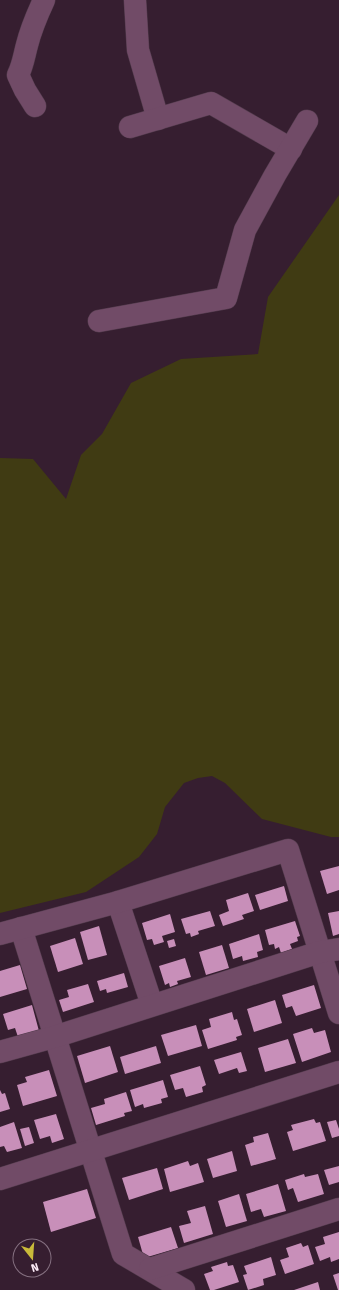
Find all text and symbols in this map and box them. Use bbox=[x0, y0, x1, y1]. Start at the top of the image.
north arrow bbox=[12, 1238, 52, 1278]
text: N bbox=[29, 1260, 40, 1274]

